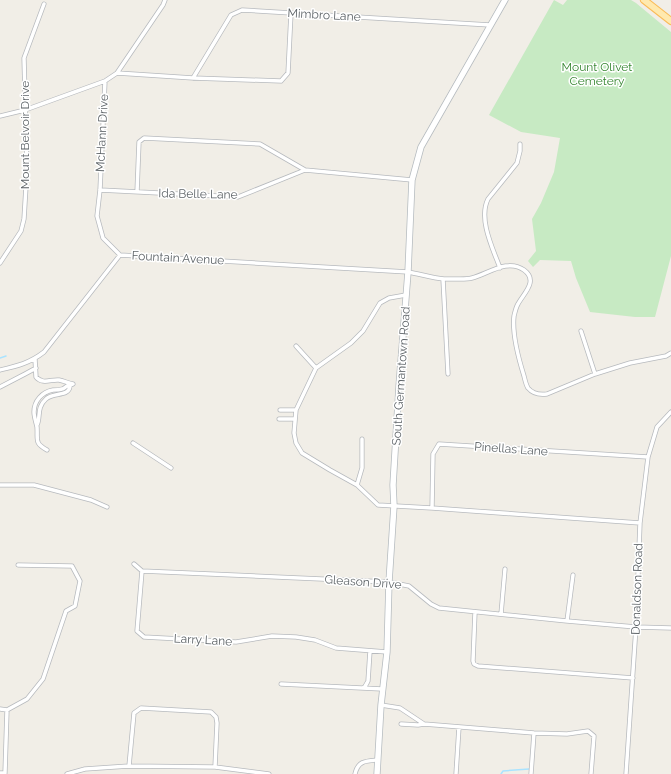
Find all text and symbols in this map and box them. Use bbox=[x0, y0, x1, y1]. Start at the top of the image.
street label: Mimbro Lane bbox=[287, 6, 361, 24]
park label: Mount Olivet Cemetery bbox=[562, 60, 632, 88]
street label: Mount Belvoir Drive bbox=[18, 81, 32, 189]
street label: McHann Drive bbox=[93, 94, 111, 172]
street label: Ida Belle Lane bbox=[158, 186, 238, 202]
street label: Fountain Avenue bbox=[131, 249, 225, 267]
street label: South Germantown Road bbox=[389, 306, 413, 446]
street label: Pinellas Lane bbox=[474, 439, 548, 459]
street label: Donaldson Road bbox=[628, 543, 646, 635]
street label: Gleason Drive bbox=[324, 572, 402, 592]
street label: Larry Lane bbox=[173, 631, 233, 649]

